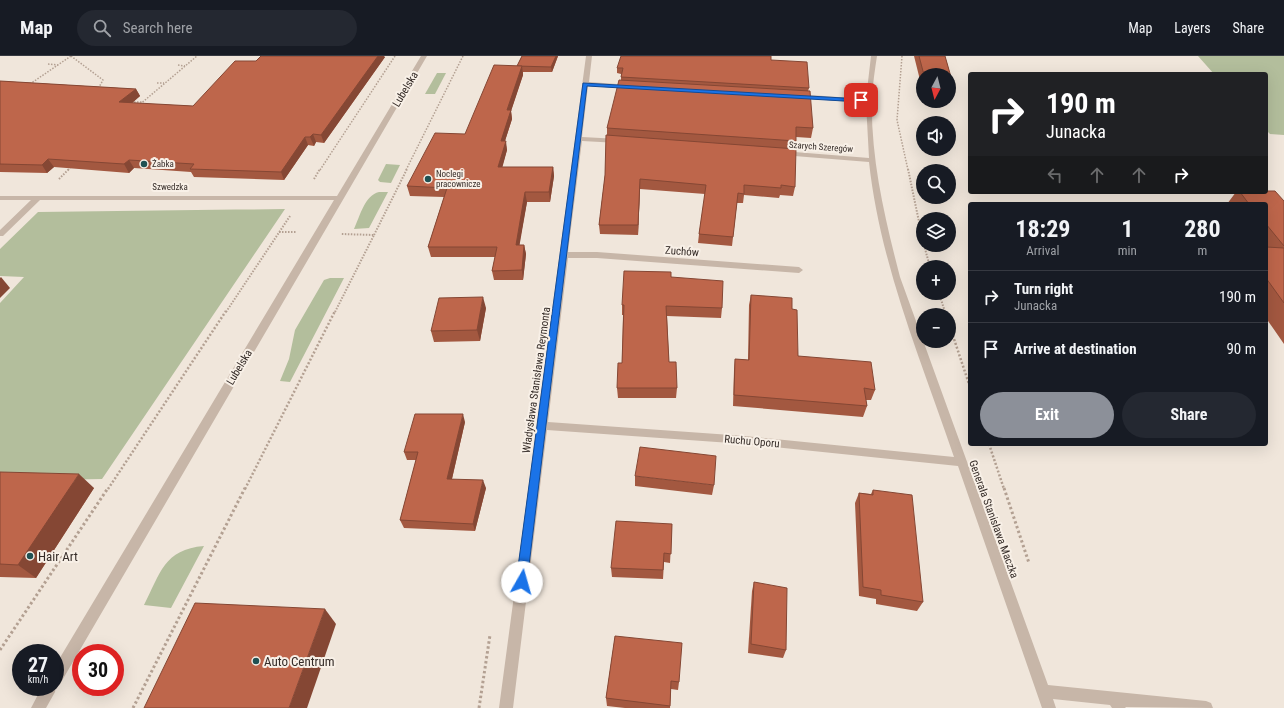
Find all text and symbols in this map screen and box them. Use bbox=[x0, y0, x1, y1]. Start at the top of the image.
search box bbox=[77, 10, 357, 46]
text: Map bbox=[20, 16, 53, 39]
icon: search bbox=[91, 17, 113, 39]
text: Search here bbox=[123, 19, 193, 37]
text: Map bbox=[1128, 20, 1152, 36]
text: Layers bbox=[1174, 20, 1211, 36]
text: Share bbox=[1233, 20, 1264, 36]
north arrow bbox=[916, 68, 956, 108]
map controls bbox=[916, 68, 956, 348]
street label: Lubelska bbox=[390, 69, 421, 109]
pin bbox=[844, 83, 878, 117]
text: 190 m bbox=[1046, 87, 1116, 120]
icon: right bbox=[980, 88, 1032, 140]
icon: arrive bbox=[850, 89, 872, 111]
button: sound bbox=[916, 116, 956, 156]
text: Junacka bbox=[1046, 121, 1106, 142]
street label: Szarych Szeregów bbox=[788, 140, 854, 154]
marker: Żabka bbox=[139, 159, 149, 169]
place label: Żabka bbox=[152, 159, 174, 169]
button: search bbox=[916, 164, 956, 204]
icon: left bbox=[1044, 164, 1066, 186]
icon: ahead bbox=[1086, 164, 1108, 186]
icon: ahead bbox=[1128, 164, 1150, 186]
icon: right bbox=[1170, 164, 1192, 186]
place label: Noclegi pracownicze bbox=[436, 169, 481, 189]
marker: Noclegi pracownicze bbox=[423, 174, 433, 184]
street label: Szwedzka bbox=[152, 182, 188, 192]
button: layers bbox=[916, 212, 956, 252]
text: 18:29 bbox=[1015, 215, 1070, 243]
text: 1 bbox=[1121, 215, 1133, 243]
text: 280 bbox=[1184, 215, 1221, 243]
text: Arrival bbox=[1026, 243, 1059, 258]
text: min bbox=[1118, 243, 1137, 258]
text: m bbox=[1198, 243, 1207, 258]
street label: Zuchów bbox=[665, 244, 699, 259]
button: + bbox=[916, 260, 956, 300]
text: Turn right bbox=[1014, 280, 1073, 298]
icon: right bbox=[980, 286, 1002, 308]
text: 190 m bbox=[1219, 288, 1256, 306]
text: Junacka bbox=[1014, 298, 1057, 313]
street label: Władysława Stanisława Reymonta bbox=[520, 306, 553, 454]
button: − bbox=[916, 308, 956, 348]
icon: arrive bbox=[980, 338, 1002, 360]
text: Arrive at destination bbox=[1014, 340, 1137, 358]
text: 90 m bbox=[1226, 340, 1256, 358]
street label: Lubelska bbox=[224, 347, 255, 387]
button: Exit bbox=[980, 392, 1114, 438]
button: Share bbox=[1122, 392, 1256, 438]
street label: Ruchu Oporu bbox=[724, 433, 780, 450]
street label: Generała Stanisława Maczka bbox=[966, 458, 1021, 580]
place label: Hair Art bbox=[38, 549, 78, 564]
marker: Hair Art bbox=[25, 551, 35, 561]
position arrow bbox=[501, 561, 543, 603]
speed limit sign: 30 bbox=[72, 644, 124, 696]
text: 27 bbox=[28, 653, 48, 677]
place label: Auto Centrum bbox=[264, 654, 335, 669]
marker: Auto Centrum bbox=[251, 656, 261, 666]
text: km/h bbox=[28, 674, 48, 685]

